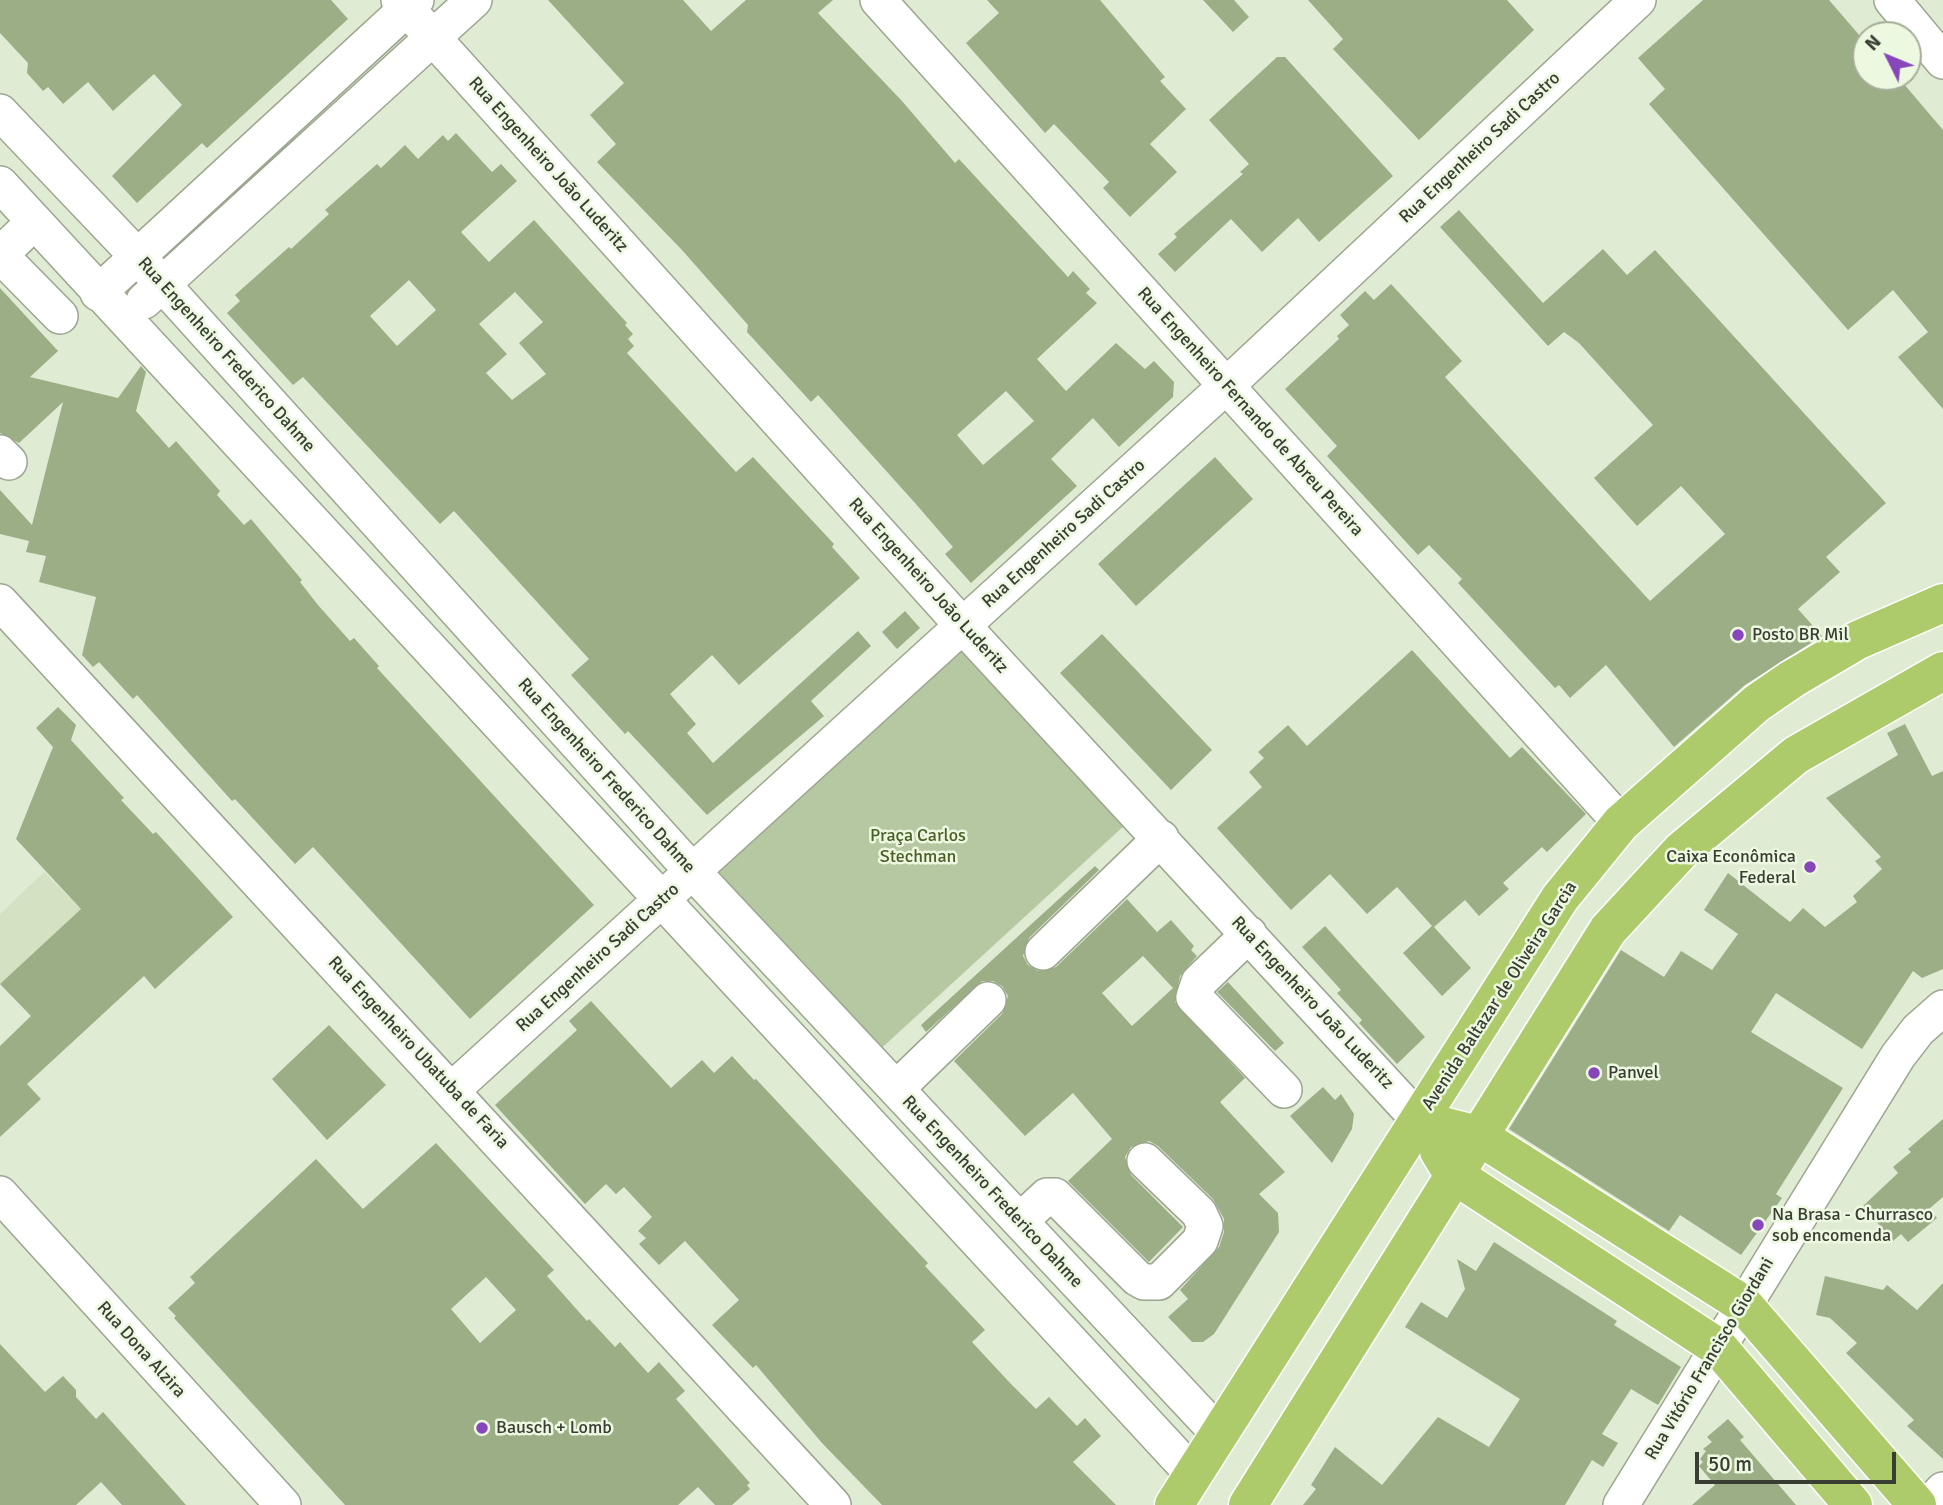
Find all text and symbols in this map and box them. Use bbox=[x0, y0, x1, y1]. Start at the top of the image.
north arrow bbox=[1852, 21, 1922, 91]
text: N bbox=[1860, 30, 1886, 56]
street label: Rua Engenheiro Sadi Castro bbox=[1395, 68, 1565, 228]
street label: Rua Engenheiro João Luderitz bbox=[464, 73, 632, 257]
street label: Rua Engenheiro Frederico Dahme bbox=[133, 253, 319, 457]
street label: Rua Engenheiro Fernando de Abreu Pereira bbox=[1132, 283, 1368, 541]
street label: Rua Engenheiro Sadi Castro bbox=[978, 455, 1150, 613]
street label: Rua Engenheiro João Luderitz bbox=[844, 494, 1012, 678]
place label: Posto BR Mil bbox=[1752, 624, 1849, 646]
marker: Posto BR Mil bbox=[1730, 627, 1746, 643]
street label: Rua Engenheiro Frederico Dahme bbox=[513, 674, 699, 878]
park label: Praça Carlos Stechman bbox=[870, 825, 966, 868]
place label: Caixa Econômica Federal bbox=[1666, 846, 1796, 888]
marker: Caixa Econômica Federal bbox=[1802, 859, 1818, 875]
street label: Avenida Baltazar de Oliveira Garcia bbox=[1418, 878, 1582, 1114]
street label: Rua Engenheiro Sadi Castro bbox=[512, 879, 684, 1037]
street label: Rua Engenheiro João Luderitz bbox=[1226, 912, 1398, 1094]
street label: Rua Engenheiro Ubatuba de Faria bbox=[323, 952, 513, 1154]
place label: Panvel bbox=[1608, 1062, 1659, 1084]
marker: Panvel bbox=[1586, 1065, 1602, 1081]
street label: Rua Engenheiro Frederico Dahme bbox=[897, 1091, 1087, 1293]
place label: Na Brasa - Churrasco sob encomenda bbox=[1772, 1204, 1933, 1246]
marker: Na Brasa - Churrasco sob encomenda bbox=[1750, 1217, 1766, 1233]
street label: Rua Vitório Francisco Giordani bbox=[1641, 1254, 1779, 1464]
street label: Rua Dona Alzira bbox=[92, 1297, 190, 1403]
place label: Bausch + Lomb bbox=[496, 1417, 612, 1439]
marker: Bausch + Lomb bbox=[474, 1420, 490, 1436]
scale bar bbox=[1698, 1438, 1899, 1482]
text: 50 m bbox=[1708, 1451, 1752, 1477]

